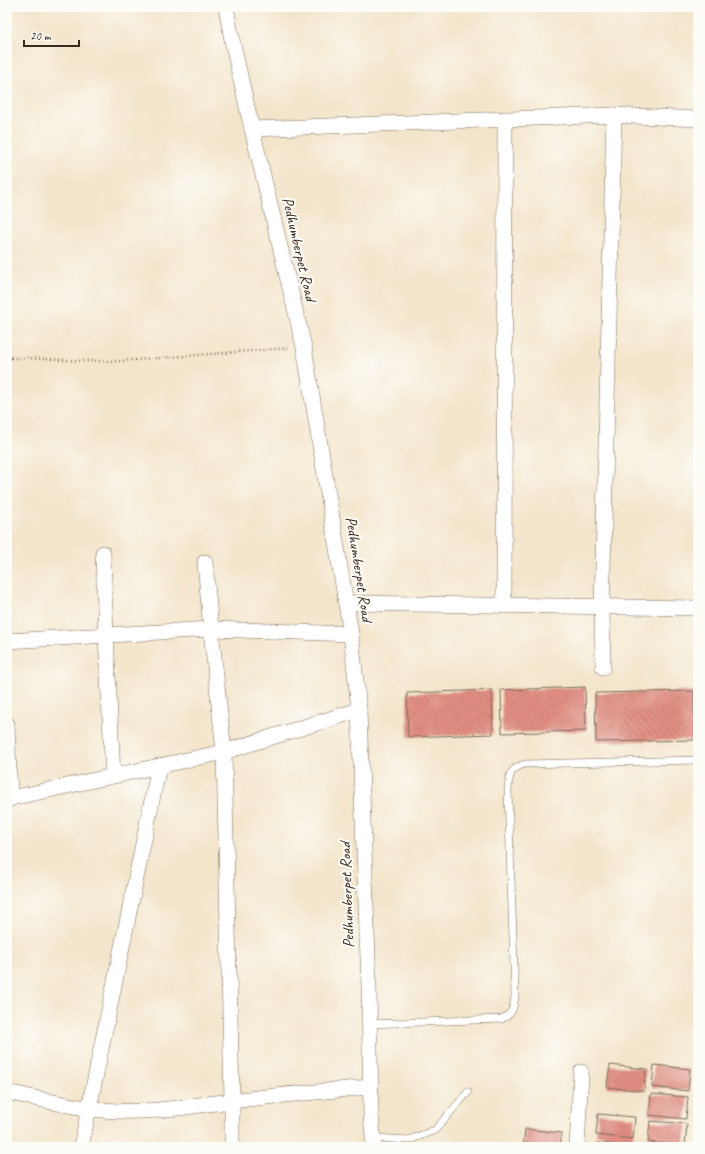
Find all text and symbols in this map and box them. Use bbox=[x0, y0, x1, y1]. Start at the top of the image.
scale bar bbox=[24, 22, 79, 48]
text: 20 m bbox=[30, 28, 52, 44]
street label: Pedhumberpet Road bbox=[277, 195, 321, 306]
street label: Pedhumberpet Road bbox=[341, 515, 378, 626]
street label: Pedhumberpet Road bbox=[335, 839, 359, 948]

